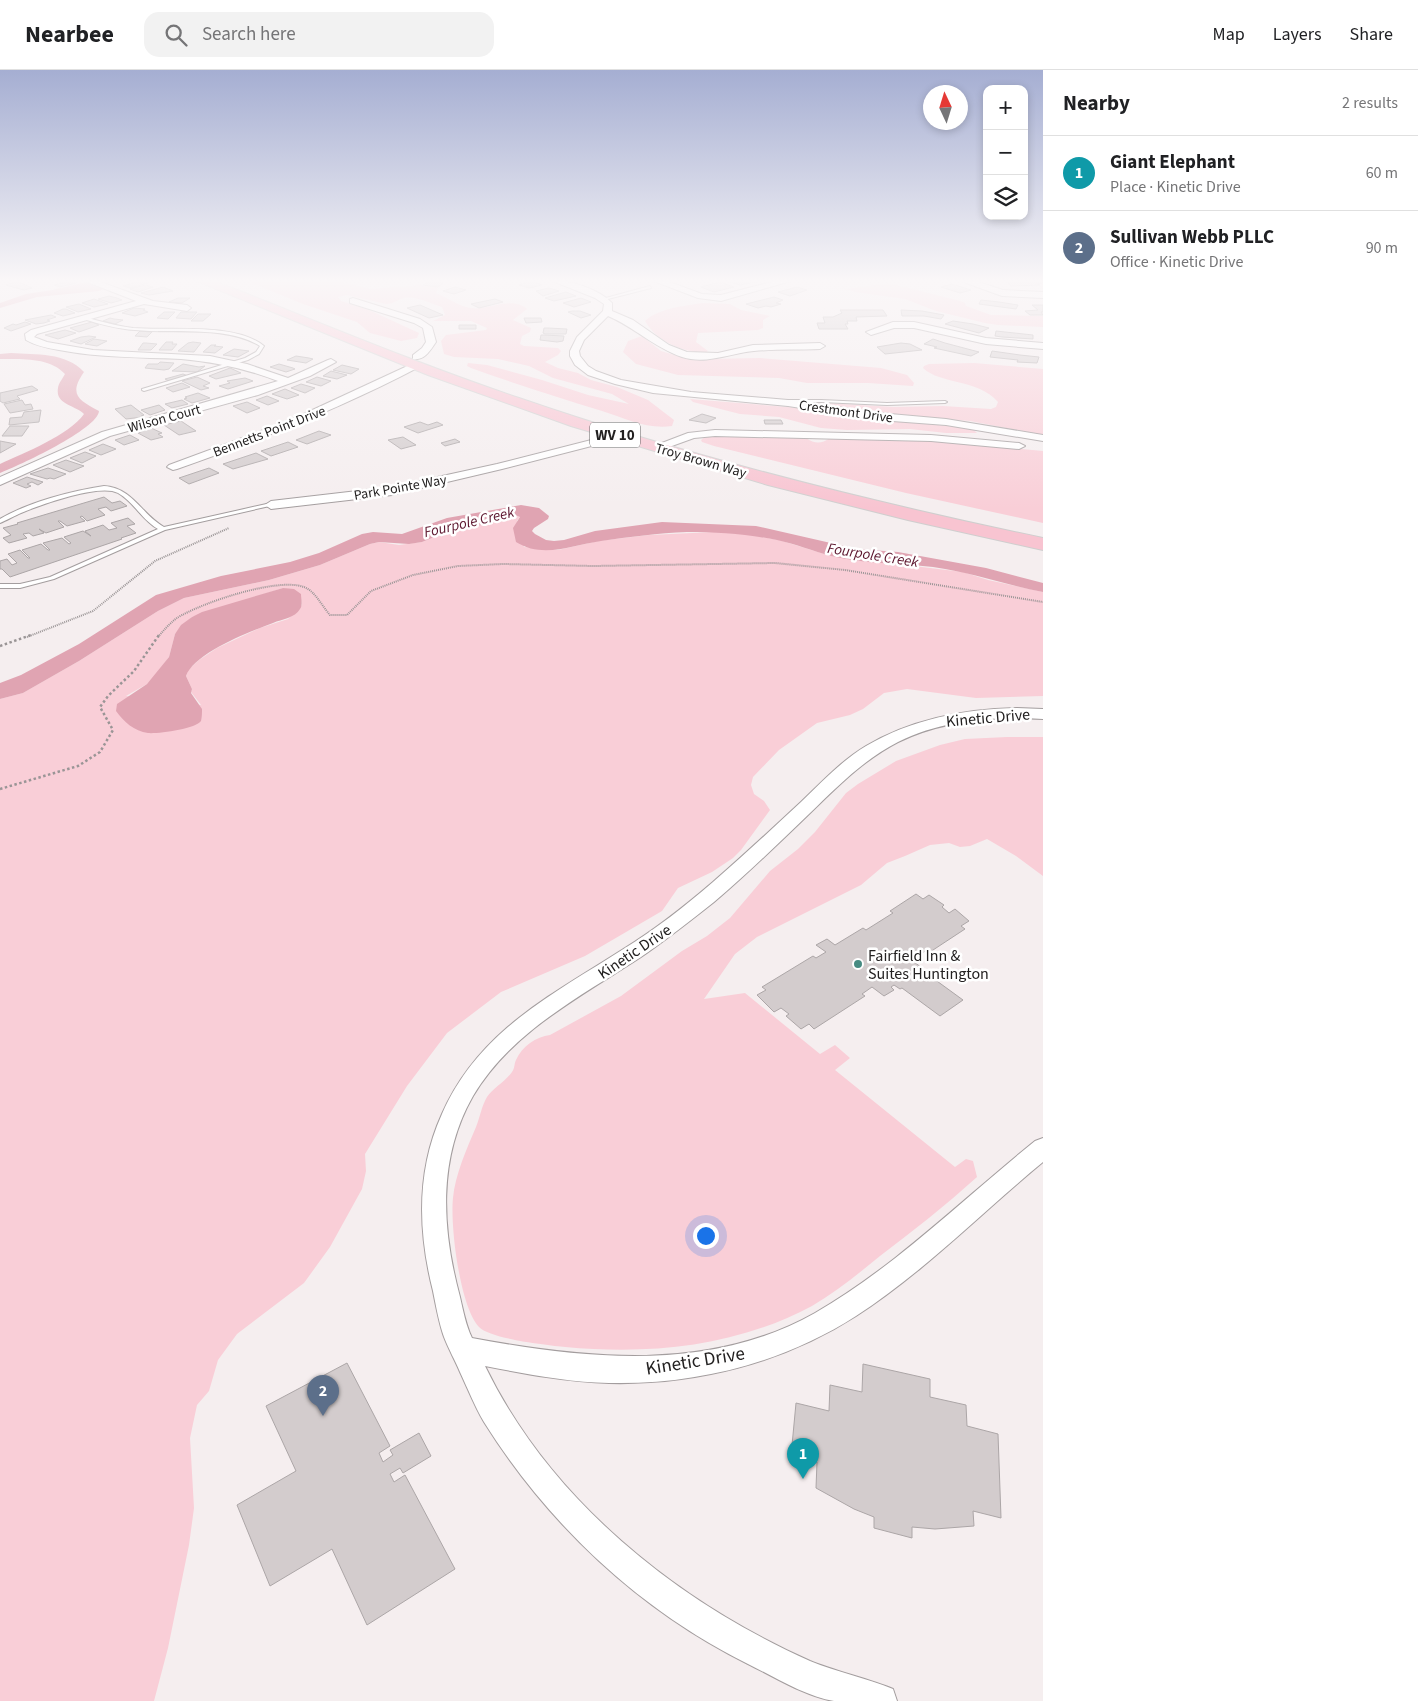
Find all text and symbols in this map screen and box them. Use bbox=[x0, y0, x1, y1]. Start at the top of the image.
search box bbox=[144, 12, 494, 57]
text: Nearbee bbox=[25, 17, 114, 52]
icon: search bbox=[162, 21, 190, 49]
text: Search here bbox=[202, 21, 296, 48]
text: Map bbox=[1213, 22, 1245, 47]
text: Layers bbox=[1273, 22, 1322, 47]
text: Share bbox=[1350, 22, 1393, 47]
north arrow bbox=[923, 85, 968, 130]
map controls bbox=[983, 85, 1028, 220]
button: + bbox=[983, 85, 1028, 130]
text: Nearby bbox=[1063, 88, 1130, 118]
text: 2 results bbox=[1342, 92, 1398, 114]
button: − bbox=[983, 130, 1028, 175]
text: Giant Elephant bbox=[1110, 149, 1235, 176]
text: 1 bbox=[1075, 162, 1083, 184]
text: 60 m bbox=[1366, 162, 1398, 184]
button: layers bbox=[983, 175, 1028, 220]
text: Place · Kinetic Drive bbox=[1110, 176, 1241, 198]
text: Sullivan Webb PLLC bbox=[1110, 224, 1274, 251]
text: 2 bbox=[1075, 237, 1083, 259]
text: 90 m bbox=[1366, 237, 1398, 259]
text: Office · Kinetic Drive bbox=[1110, 251, 1243, 273]
street label: Crestmont Drive bbox=[798, 395, 894, 428]
street label: Wilson Court bbox=[126, 400, 203, 438]
street label: Bennetts Point Drive bbox=[210, 401, 329, 463]
road number: WV 10 bbox=[590, 422, 640, 448]
street label: Troy Brown Way bbox=[653, 438, 749, 484]
street label: Park Pointe Way bbox=[352, 470, 449, 506]
water label: Fourpole Creek bbox=[422, 502, 517, 543]
water label: Fourpole Creek bbox=[826, 538, 921, 573]
street label: Kinetic Drive bbox=[945, 703, 1031, 733]
street label: Kinetic Drive bbox=[593, 919, 676, 985]
place label: Fairfield Inn & Suites Huntington bbox=[868, 945, 989, 985]
marker: Fairfield Inn & Suites Huntington bbox=[852, 958, 864, 970]
your location bbox=[693, 1223, 719, 1249]
street label: Kinetic Drive bbox=[644, 1340, 747, 1383]
pin: 2 bbox=[307, 1375, 339, 1416]
pin: 1 bbox=[787, 1438, 819, 1479]

